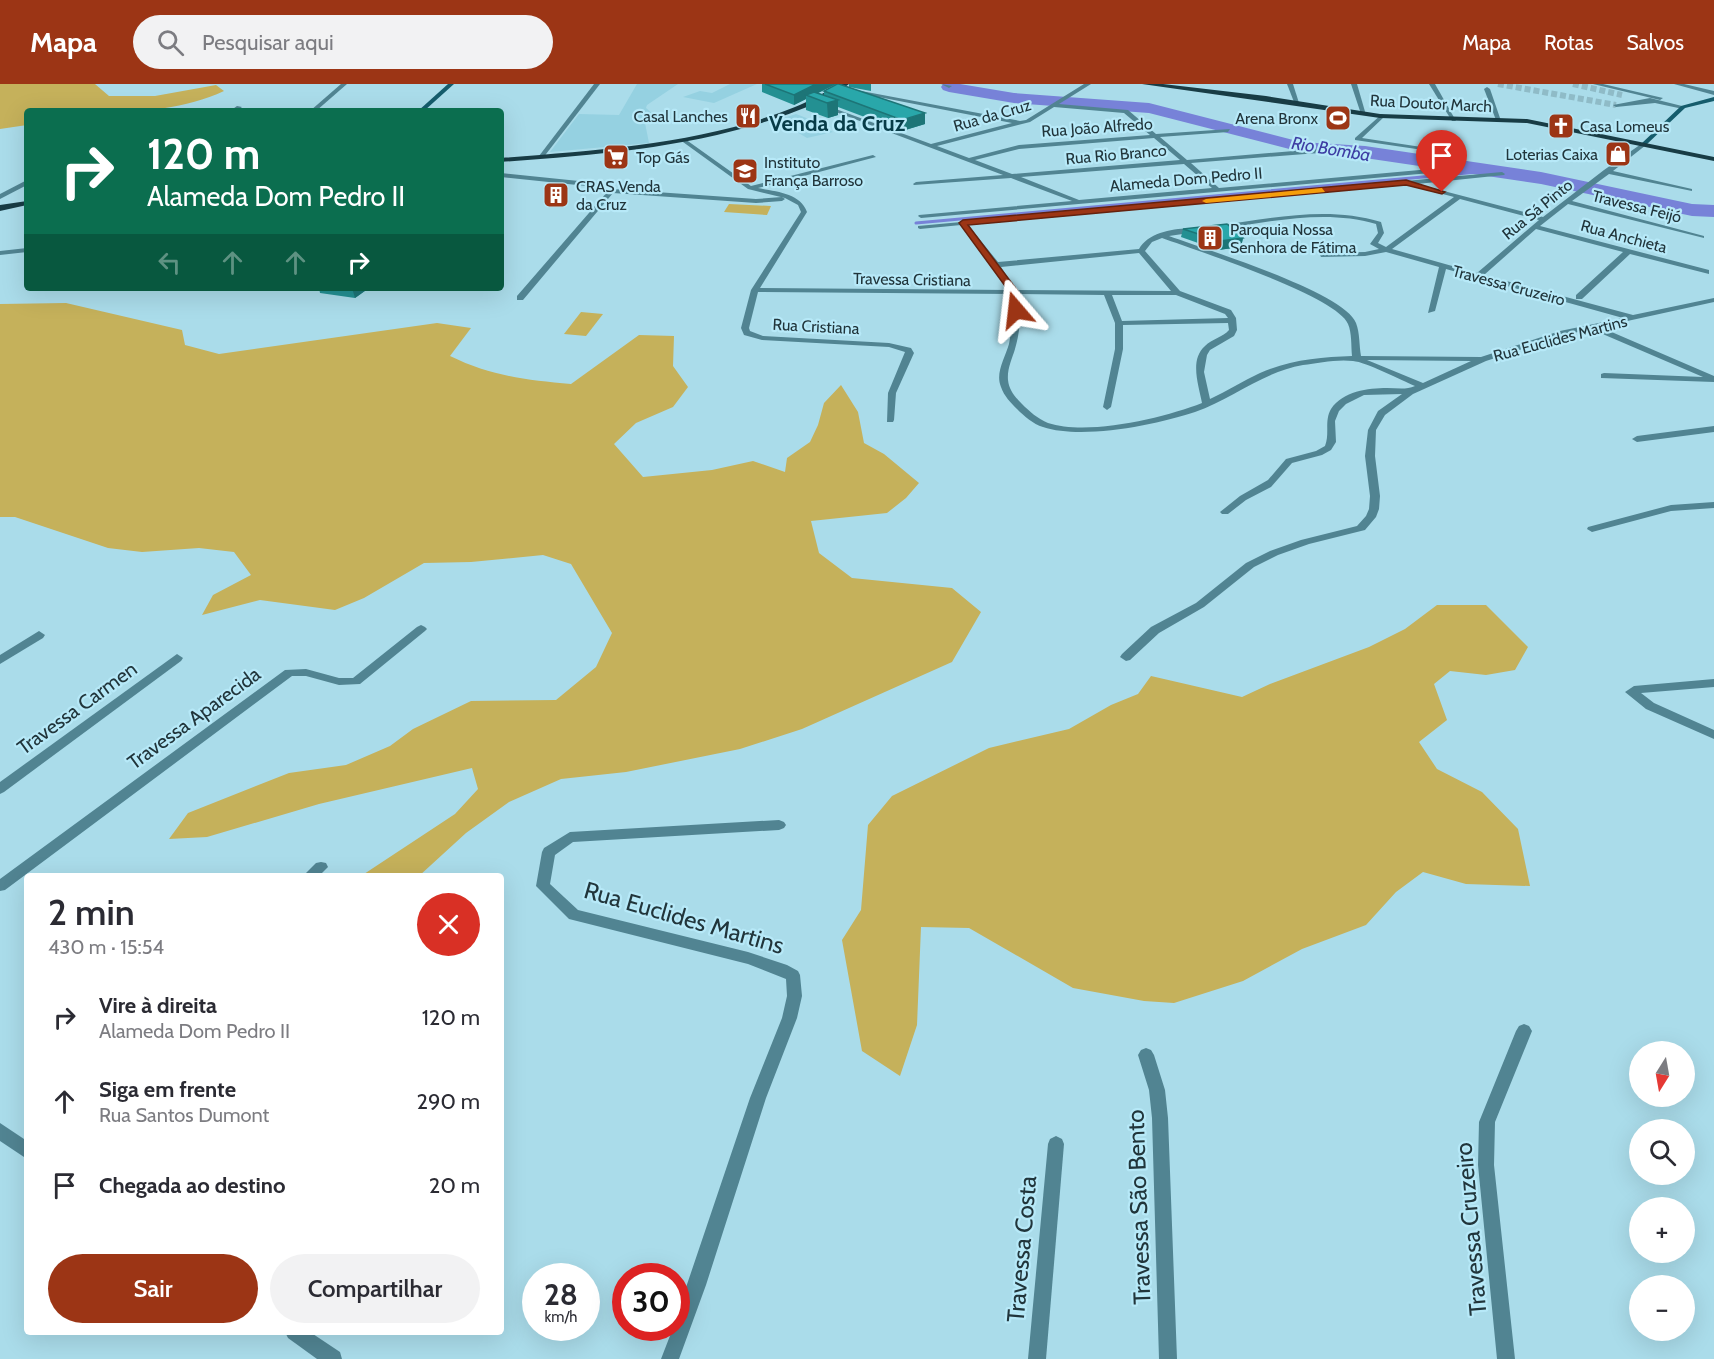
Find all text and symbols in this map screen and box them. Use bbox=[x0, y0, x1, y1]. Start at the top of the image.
search box bbox=[133, 15, 553, 69]
text: Mapa bbox=[30, 25, 97, 59]
icon: search bbox=[154, 26, 187, 59]
text: Pesquisar aqui bbox=[202, 29, 334, 56]
text: Mapa bbox=[1462, 30, 1511, 55]
text: Rotas bbox=[1544, 30, 1593, 55]
text: Salvos bbox=[1626, 30, 1684, 55]
street label: Rua Doutor March bbox=[1370, 91, 1492, 116]
street label: Rua da Cruz bbox=[951, 95, 1034, 136]
restaurant icon: Casal Lanches bbox=[733, 101, 763, 131]
sports icon: Arena Bronx bbox=[1323, 103, 1353, 133]
place label: Casal Lanches bbox=[633, 107, 728, 126]
place label: Arena Bronx bbox=[1235, 109, 1318, 128]
district label: Venda da Cruz bbox=[769, 110, 906, 137]
church icon: Casa Lomeus bbox=[1546, 111, 1576, 141]
street label: Rua João Alfredo bbox=[1041, 114, 1153, 141]
place label: Casa Lomeus bbox=[1580, 117, 1670, 136]
text: 120 m bbox=[147, 128, 260, 180]
pin bbox=[1416, 130, 1467, 192]
icon: right bbox=[48, 132, 126, 210]
water label: Rio Bomba bbox=[1290, 132, 1372, 166]
icon: arrive bbox=[1425, 139, 1458, 172]
shop icon: Loterias Caixa bbox=[1603, 139, 1633, 169]
street label: Rua Rio Branco bbox=[1065, 141, 1168, 168]
supermarket icon: Top Gás bbox=[601, 142, 631, 172]
place label: Loterias Caixa bbox=[1505, 145, 1598, 164]
place label: Top Gás bbox=[636, 148, 690, 167]
place label: Instituto França Barroso bbox=[764, 153, 863, 190]
school or university icon: Instituto França Barroso bbox=[730, 156, 760, 186]
street label: Alameda Dom Pedro II bbox=[1109, 163, 1263, 196]
street label: Rua Sá Pinto bbox=[1498, 175, 1577, 244]
place label: CRAS Venda da Cruz bbox=[576, 177, 661, 214]
text: Alameda Dom Pedro II bbox=[147, 180, 405, 213]
building icon: CRAS Venda da Cruz bbox=[541, 180, 571, 210]
street label: Travessa Feijó bbox=[1590, 186, 1684, 227]
street label: Rua Anchieta bbox=[1579, 216, 1669, 257]
place label: Paroquia Nossa Senhora de Fátima bbox=[1230, 220, 1357, 257]
building icon: Paroquia Nossa Senhora de Fátima bbox=[1195, 223, 1225, 253]
icon: left bbox=[153, 246, 186, 279]
icon: ahead bbox=[216, 246, 249, 279]
icon: ahead bbox=[279, 246, 312, 279]
icon: right bbox=[342, 246, 375, 279]
street label: Travessa Cruzeiro bbox=[1451, 261, 1567, 310]
street label: Travessa Cristiana bbox=[853, 269, 971, 290]
position arrow bbox=[984, 278, 1048, 342]
street label: Rua Euclides Martins bbox=[1491, 311, 1629, 365]
street label: Rua Cristiana bbox=[772, 315, 860, 338]
street label: Travessa Carmen bbox=[12, 657, 142, 759]
street label: Travessa Aparecida bbox=[123, 662, 265, 774]
street label: Rua Euclides Martins bbox=[581, 875, 788, 960]
text: 2 min bbox=[48, 890, 135, 934]
button: close bbox=[417, 893, 480, 956]
text: 430 m · 15:54 bbox=[48, 935, 164, 959]
text: Vire à direita bbox=[99, 992, 217, 1019]
icon: right bbox=[48, 1001, 81, 1034]
text: 120 m bbox=[422, 1004, 480, 1031]
text: Alameda Dom Pedro II bbox=[99, 1019, 290, 1043]
north arrow bbox=[1629, 1041, 1695, 1107]
map controls bbox=[1629, 1041, 1695, 1341]
text: Siga em frente bbox=[99, 1076, 236, 1103]
icon: ahead bbox=[48, 1085, 81, 1118]
text: 290 m bbox=[416, 1088, 480, 1115]
text: Rua Santos Dumont bbox=[99, 1103, 269, 1127]
street label: Travessa São Bento bbox=[1121, 1109, 1156, 1305]
button: search bbox=[1629, 1119, 1695, 1185]
street label: Travessa Cruzeiro bbox=[1448, 1141, 1493, 1317]
icon: arrive bbox=[48, 1169, 81, 1202]
text: Chegada ao destino bbox=[99, 1172, 285, 1199]
text: 20 m bbox=[429, 1172, 480, 1199]
street label: Travessa Costa bbox=[1001, 1174, 1042, 1323]
button: + bbox=[1629, 1197, 1695, 1263]
button: Sair bbox=[48, 1254, 258, 1323]
button: Compartilhar bbox=[270, 1254, 480, 1323]
speed limit sign: 30 bbox=[612, 1263, 690, 1341]
button: − bbox=[1629, 1275, 1695, 1341]
text: 28 bbox=[544, 1276, 578, 1313]
text: km/h bbox=[545, 1308, 577, 1326]

